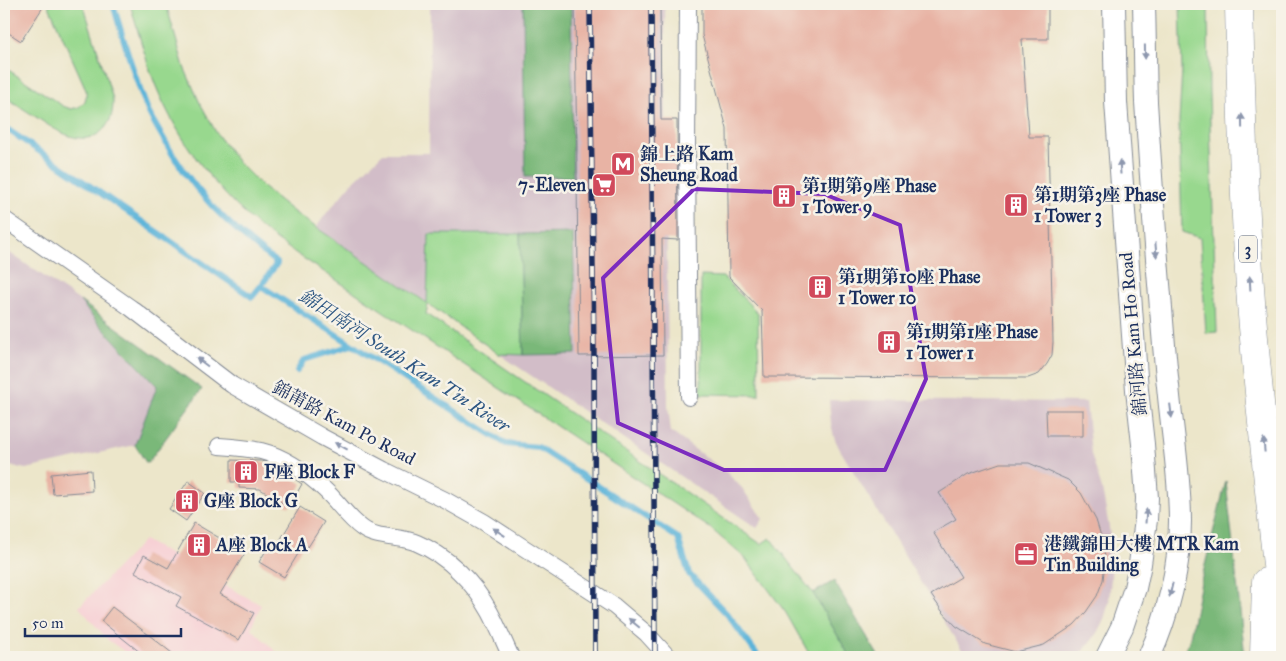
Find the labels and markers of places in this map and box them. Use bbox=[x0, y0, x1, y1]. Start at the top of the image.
place label: 錦上路 Kam Sheung Road bbox=[640, 143, 739, 187]
metro station icon: 錦上路 Kam Sheung Road bbox=[610, 151, 636, 177]
supermarket icon: 7-Eleven bbox=[591, 172, 617, 198]
place label: 7-Eleven bbox=[518, 174, 586, 196]
place label: 第1期第9座 Phase 1 Tower 9 bbox=[802, 175, 937, 219]
building icon: 第1期第9座 Phase 1 Tower 9 bbox=[771, 183, 797, 209]
place label: 第1期第3座 Phase 1 Tower 3 bbox=[1034, 184, 1167, 228]
building icon: 第1期第3座 Phase 1 Tower 3 bbox=[1003, 192, 1029, 218]
place label: 第1期第10座 Phase 1 Tower 10 bbox=[838, 266, 981, 309]
building icon: 第1期第10座 Phase 1 Tower 10 bbox=[807, 274, 833, 300]
place label: 第1期第1座 Phase 1 Tower 1 bbox=[906, 321, 1039, 364]
building icon: 第1期第1座 Phase 1 Tower 1 bbox=[876, 329, 902, 355]
building icon: F座 Block F bbox=[233, 459, 259, 485]
place label: F座 Block F bbox=[264, 461, 355, 483]
building icon: G座 Block G bbox=[174, 488, 200, 514]
place label: G座 Block G bbox=[204, 490, 298, 512]
building icon: A座 Block A bbox=[186, 532, 212, 558]
place label: 港鐵錦田大樓 MTR Kam Tin Building bbox=[1043, 533, 1240, 577]
place label: A座 Block A bbox=[215, 534, 309, 556]
office icon: 港鐵錦田大樓 MTR Kam Tin Building bbox=[1013, 541, 1039, 567]

